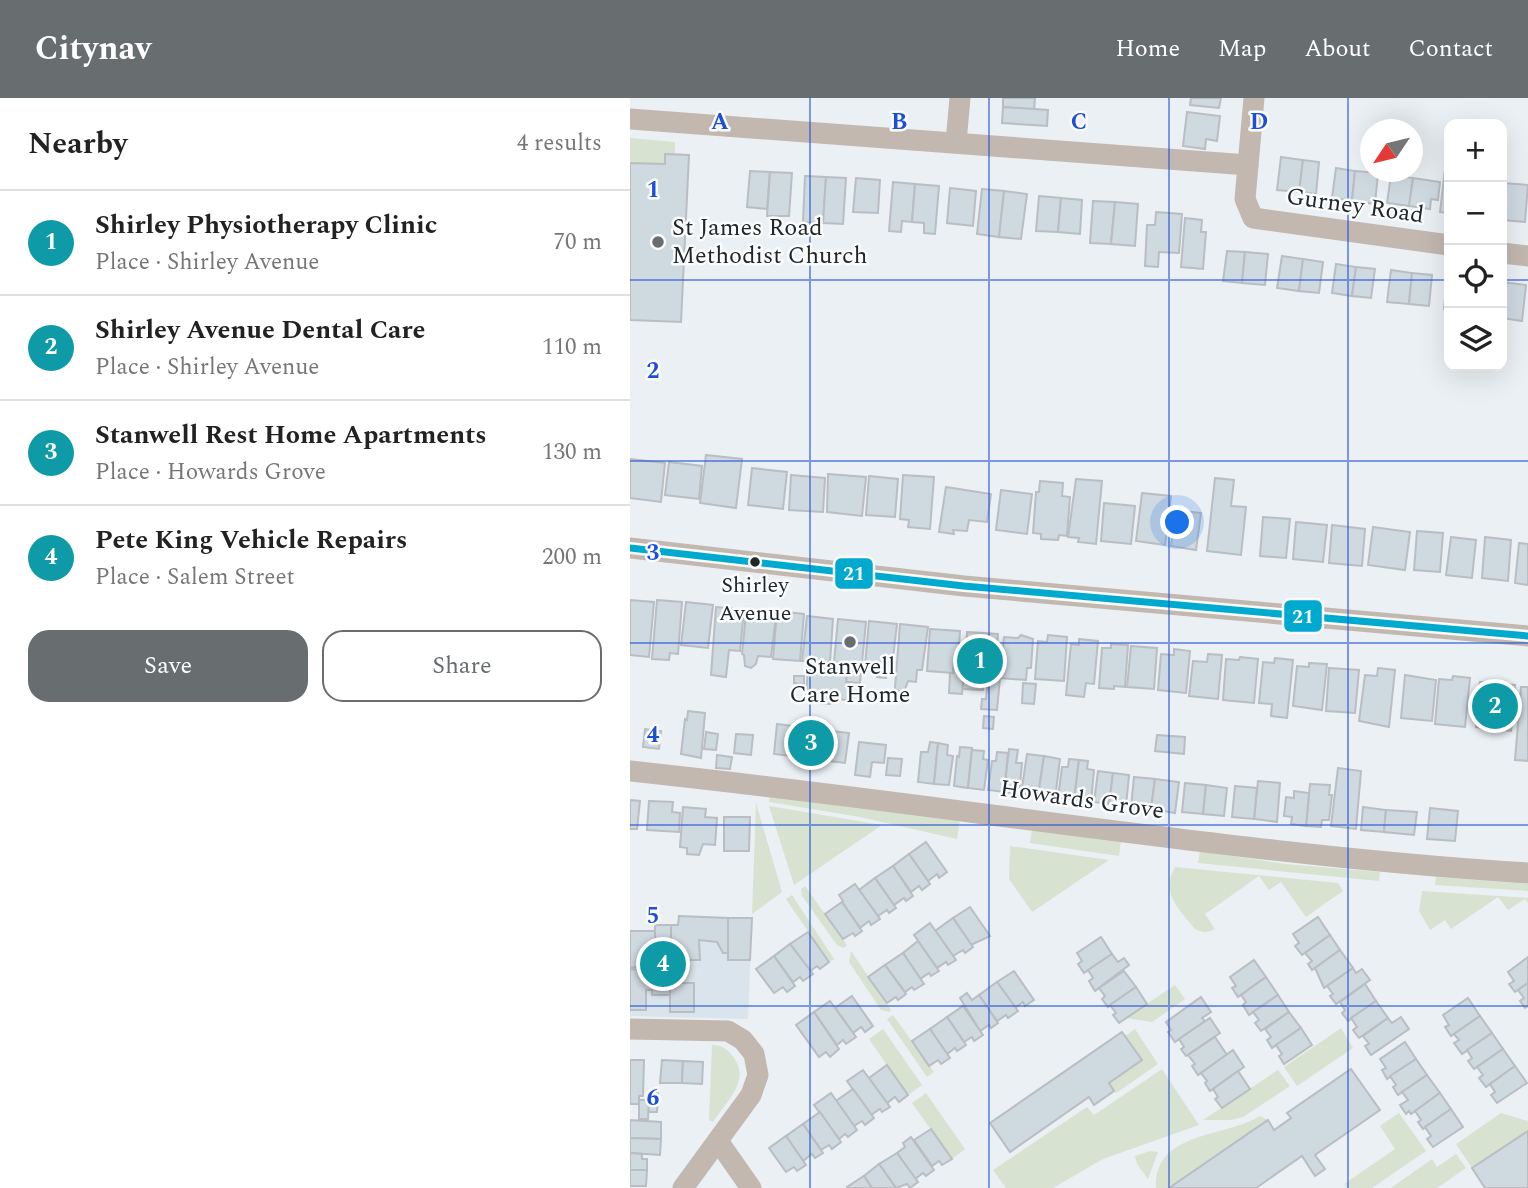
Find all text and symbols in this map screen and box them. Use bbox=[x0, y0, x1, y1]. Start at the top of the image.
text: Citynav bbox=[35, 24, 151, 74]
text: Home bbox=[1115, 31, 1180, 67]
text: Map bbox=[1218, 31, 1266, 67]
text: About bbox=[1304, 31, 1370, 67]
text: Contact bbox=[1408, 31, 1493, 67]
text: A bbox=[711, 105, 729, 140]
text: B bbox=[891, 105, 907, 140]
text: C bbox=[1071, 105, 1087, 140]
text: D bbox=[1250, 105, 1268, 140]
north arrow bbox=[1360, 119, 1423, 182]
map controls bbox=[1444, 119, 1507, 371]
button: + bbox=[1444, 119, 1507, 182]
text: Nearby bbox=[28, 121, 127, 167]
text: 4 results bbox=[517, 126, 602, 161]
text: 1 bbox=[647, 173, 659, 208]
street label: Gurney Road bbox=[1284, 179, 1426, 233]
button: − bbox=[1444, 182, 1507, 245]
text: Shirley Physiotherapy Clinic bbox=[95, 205, 437, 245]
place label: St James Road Methodist Church bbox=[672, 210, 868, 274]
text: 1 bbox=[45, 225, 57, 260]
text: 70 m bbox=[553, 225, 602, 260]
marker: St James Road Methodist Church bbox=[650, 234, 666, 250]
text: Place · Shirley Avenue bbox=[95, 245, 320, 280]
button: locate bbox=[1444, 245, 1507, 308]
button: layers bbox=[1444, 308, 1507, 371]
text: Shirley Avenue Dental Care bbox=[95, 310, 425, 350]
text: 2 bbox=[45, 330, 57, 365]
text: 110 m bbox=[542, 330, 602, 365]
text: Place · Shirley Avenue bbox=[95, 350, 320, 385]
text: 2 bbox=[647, 354, 660, 389]
text: Stanwell Rest Home Apartments bbox=[95, 415, 487, 455]
text: 3 bbox=[45, 435, 57, 470]
text: 130 m bbox=[542, 435, 602, 470]
text: Place · Howards Grove bbox=[95, 455, 326, 490]
your location bbox=[1160, 505, 1194, 539]
text: Pete King Vehicle Repairs bbox=[95, 520, 407, 560]
text: 3 bbox=[647, 536, 660, 571]
text: 4 bbox=[45, 540, 57, 575]
text: 200 m bbox=[542, 540, 602, 575]
marker: Shirley Avenue bbox=[748, 555, 762, 569]
line badge: 21 bbox=[834, 557, 874, 590]
text: Place · Salem Street bbox=[95, 560, 295, 595]
text: 21 bbox=[843, 560, 865, 589]
place label: Shirley Avenue bbox=[719, 569, 791, 630]
line badge: 21 bbox=[1283, 599, 1323, 633]
text: 21 bbox=[1292, 603, 1314, 632]
button: Save bbox=[28, 630, 308, 702]
button: Share bbox=[322, 630, 602, 702]
marker: Stanwell Care Home bbox=[842, 634, 858, 650]
pin: 1 bbox=[957, 635, 1003, 687]
place label: Stanwell Care Home bbox=[790, 649, 910, 713]
pin: 2 bbox=[1472, 680, 1518, 732]
pin: 3 bbox=[788, 717, 834, 769]
text: 4 bbox=[647, 718, 660, 753]
street label: Howards Grove bbox=[998, 771, 1166, 829]
text: 5 bbox=[647, 899, 659, 934]
pin: 4 bbox=[640, 938, 686, 990]
text: 6 bbox=[647, 1081, 660, 1116]

